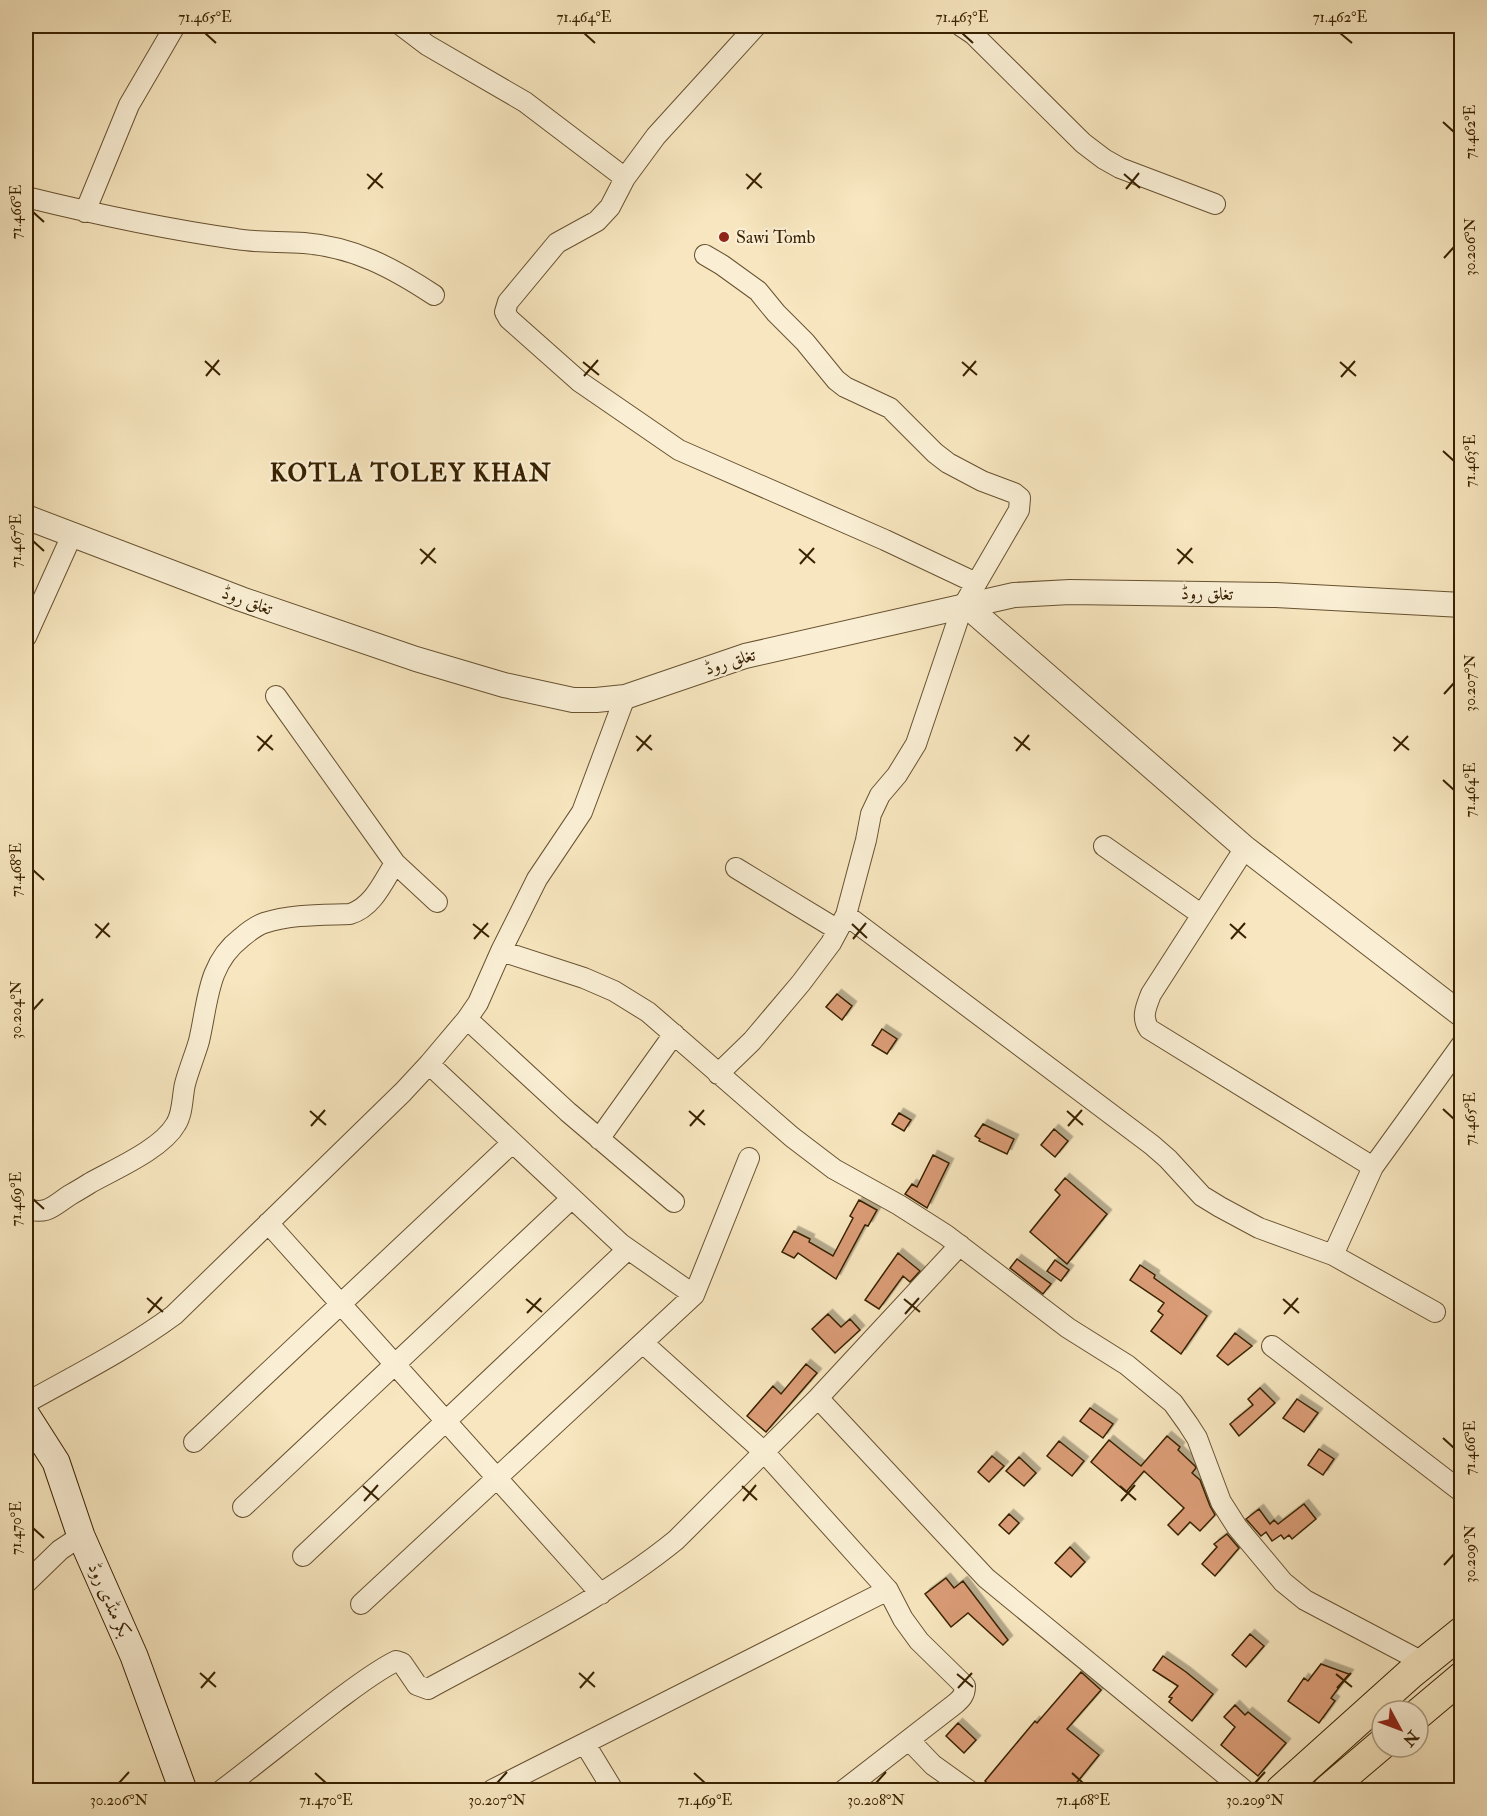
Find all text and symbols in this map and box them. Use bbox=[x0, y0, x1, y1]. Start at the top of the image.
text: 71.465°E bbox=[178, 8, 232, 27]
text: 71.464°E bbox=[556, 8, 612, 27]
text: 71.463°E bbox=[936, 8, 989, 27]
text: 71.462°E bbox=[1313, 8, 1368, 27]
text: 71.462°E bbox=[1461, 104, 1480, 159]
text: 71.466°E bbox=[7, 184, 26, 239]
text: 30.206°N bbox=[1461, 217, 1480, 276]
place label: Sawi Tomb bbox=[736, 226, 815, 249]
marker: Sawi Tomb bbox=[717, 230, 731, 244]
text: 71.463°E bbox=[1461, 434, 1480, 487]
district label: KOTLA TOLEY KHAN bbox=[270, 458, 552, 489]
text: 71.467°E bbox=[7, 514, 26, 568]
street label: تغلق روڈ bbox=[219, 581, 276, 621]
street label: تغلق روڈ bbox=[1181, 582, 1234, 606]
street label: تغلق روڈ bbox=[702, 643, 759, 681]
text: 30.207°N bbox=[1461, 654, 1480, 712]
text: 71.464°E bbox=[1461, 762, 1480, 818]
text: 71.468°E bbox=[7, 843, 26, 897]
text: 30.204°N bbox=[7, 980, 26, 1039]
text: 71.465°E bbox=[1461, 1092, 1480, 1146]
text: 71.469°E bbox=[7, 1171, 26, 1226]
text: 71.466°E bbox=[1461, 1420, 1480, 1475]
text: 71.470°E bbox=[7, 1501, 26, 1555]
text: 30.209°N bbox=[1461, 1524, 1480, 1583]
street label: بکر منڈی روڈ bbox=[82, 1559, 136, 1641]
north arrow bbox=[1370, 1699, 1430, 1759]
text: N bbox=[1398, 1725, 1423, 1751]
text: 30.206°N bbox=[90, 1791, 149, 1810]
text: 71.470°E bbox=[299, 1791, 353, 1810]
text: 30.207°N bbox=[468, 1791, 526, 1810]
text: 71.469°E bbox=[678, 1791, 733, 1810]
text: 30.208°N bbox=[847, 1791, 905, 1810]
text: 71.468°E bbox=[1056, 1791, 1110, 1810]
text: 30.209°N bbox=[1226, 1791, 1285, 1810]

